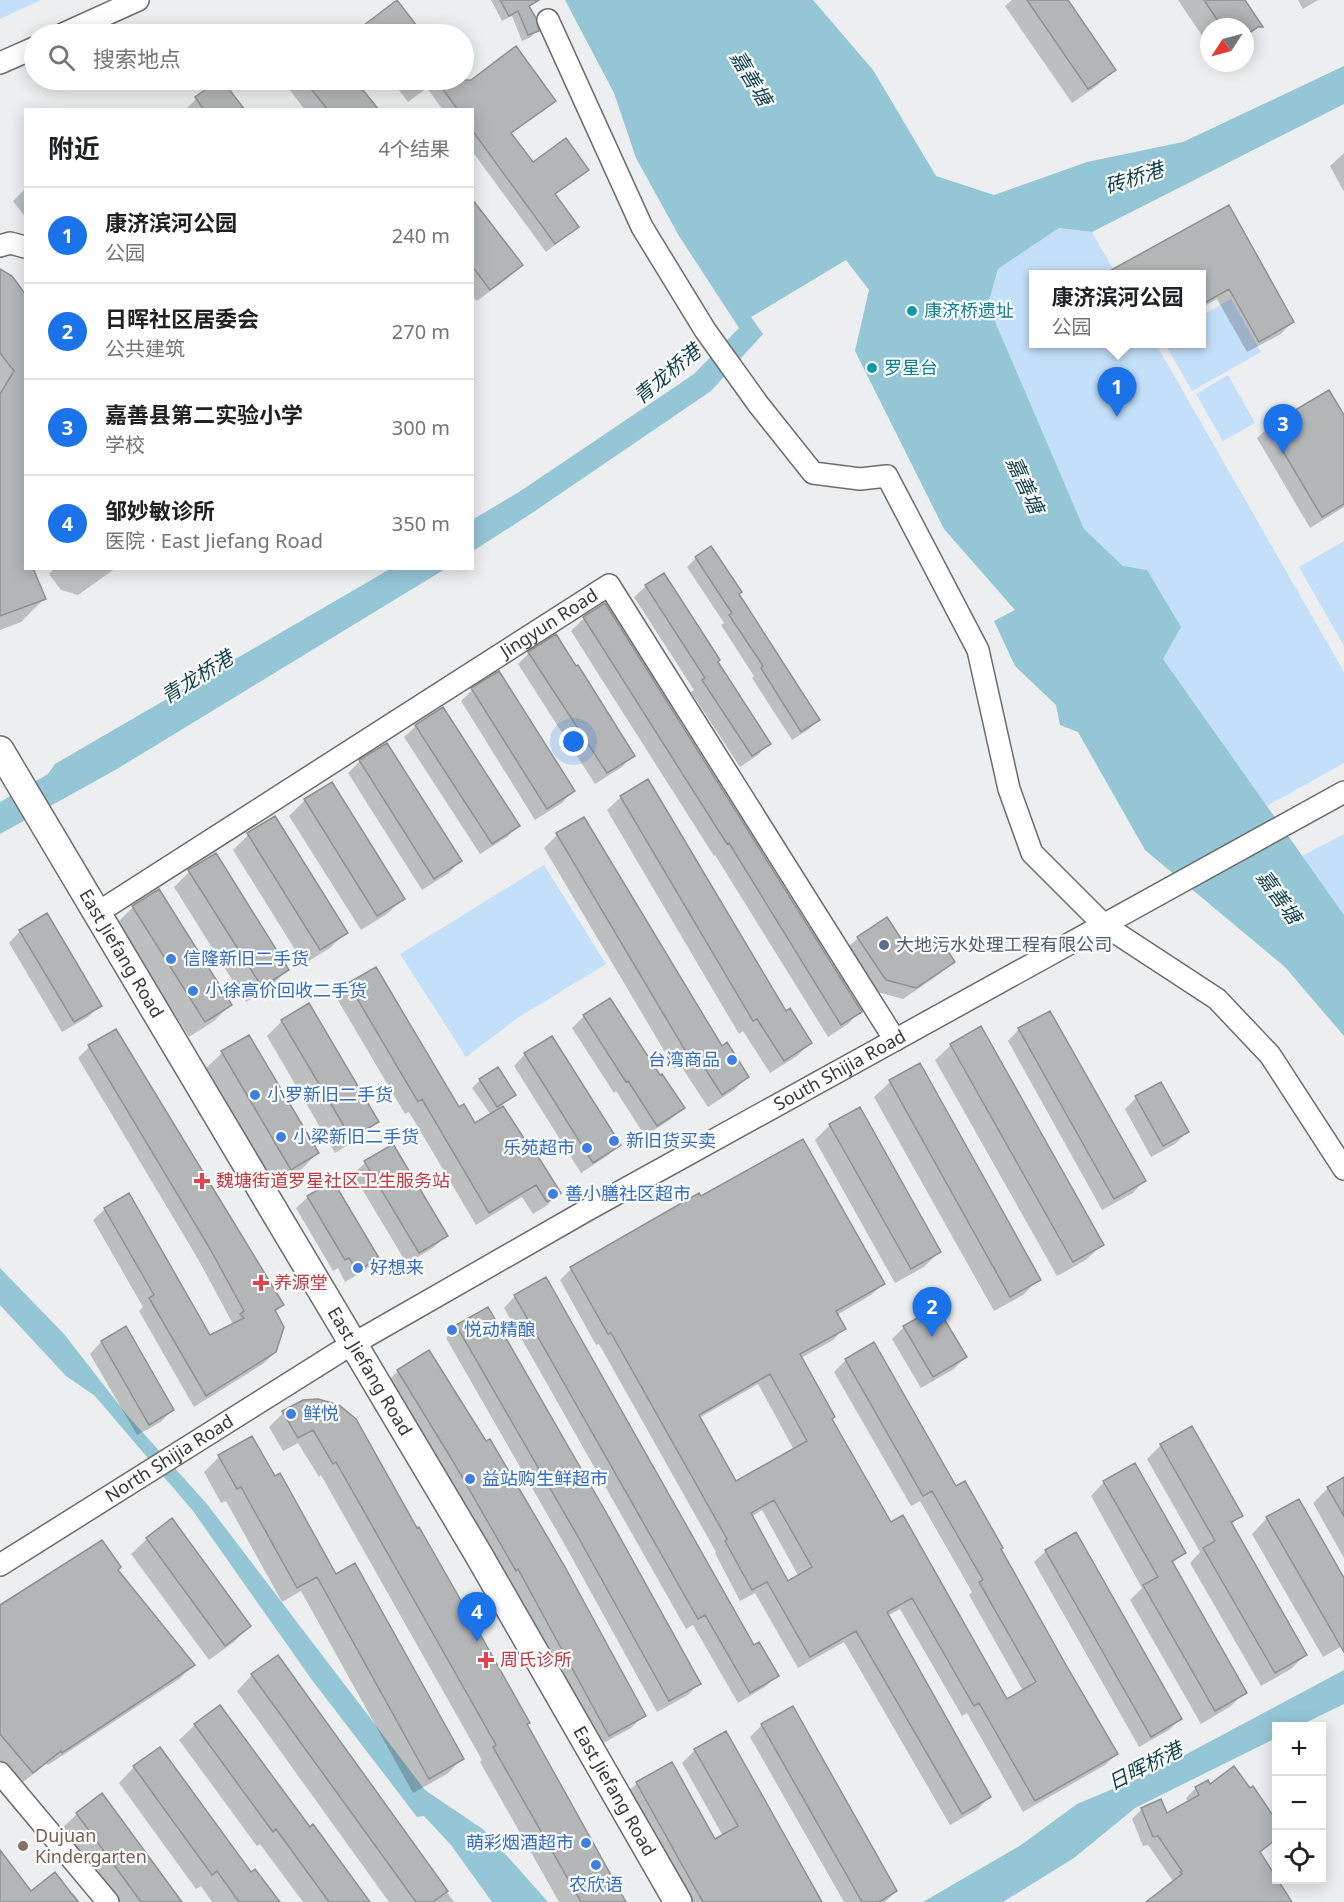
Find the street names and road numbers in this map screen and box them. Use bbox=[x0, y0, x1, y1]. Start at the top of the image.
street label: Jingyun Road bbox=[494, 582, 602, 664]
street label: East Jiefang Road bbox=[74, 884, 170, 1022]
street label: South Shijia Road bbox=[769, 1023, 910, 1116]
street label: East Jiefang Road bbox=[323, 1302, 418, 1440]
street label: North Shijia Road bbox=[100, 1408, 238, 1507]
street label: East Jiefang Road bbox=[568, 1721, 662, 1860]

